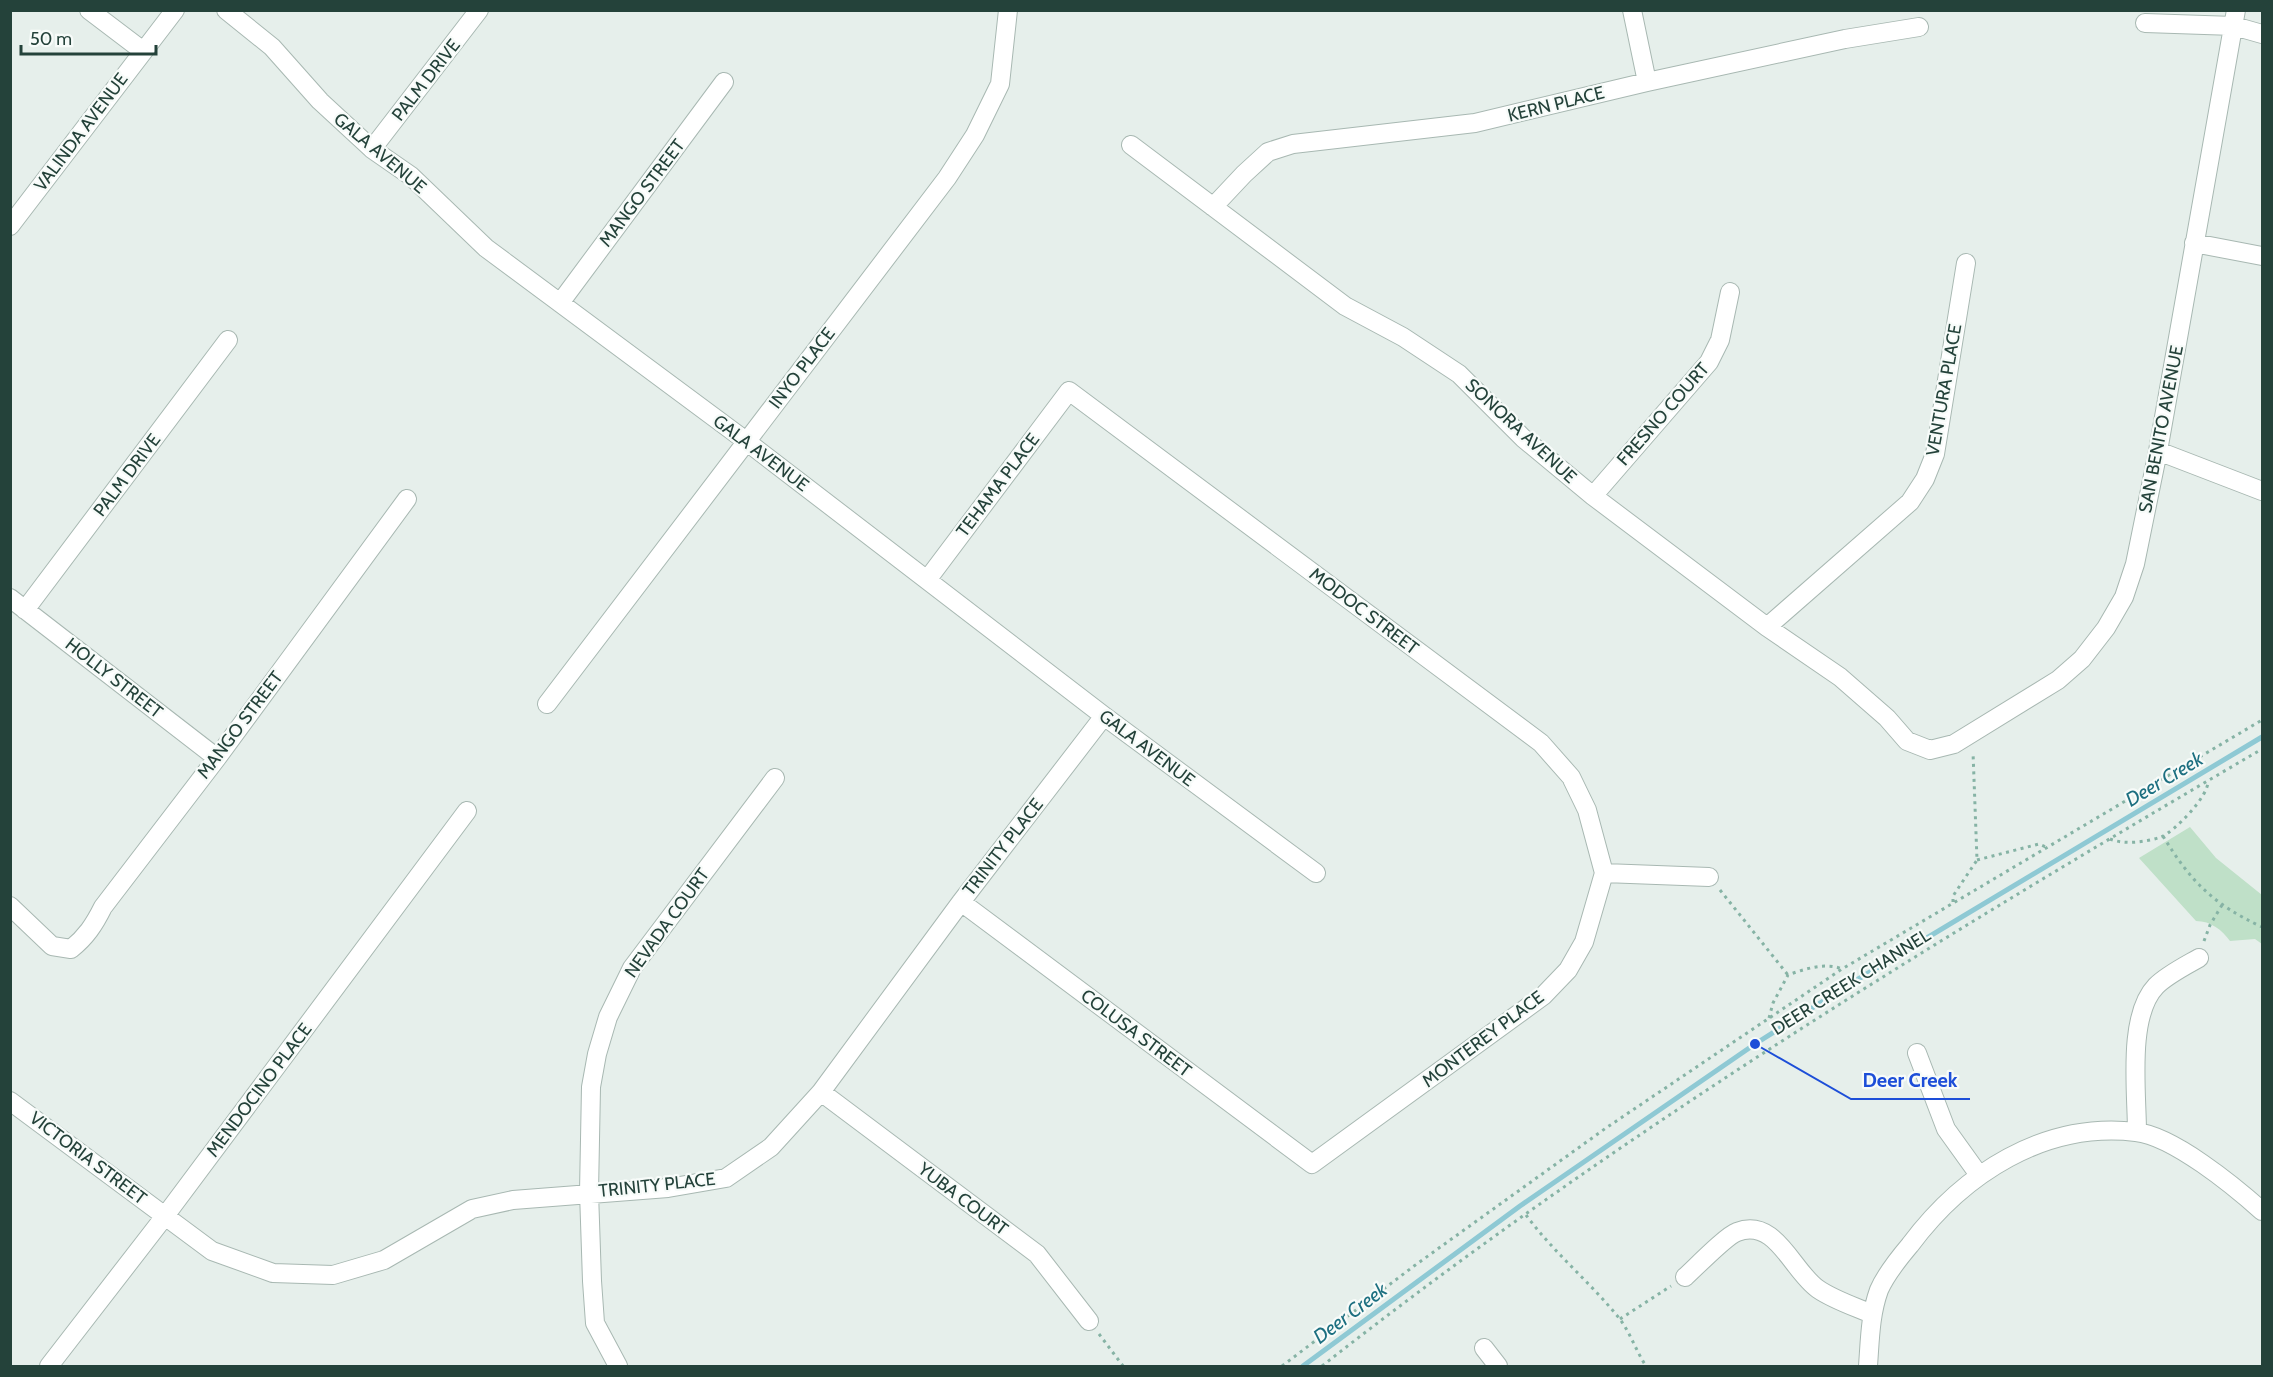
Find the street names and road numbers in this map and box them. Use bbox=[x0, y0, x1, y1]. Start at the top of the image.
street label: PALM DRIVE bbox=[387, 35, 465, 125]
street label: VALINDA AVENUE bbox=[29, 69, 133, 195]
street label: KERN PLACE bbox=[1505, 81, 1607, 127]
street label: GALA AVENUE bbox=[329, 108, 431, 198]
street label: MANGO STREET bbox=[594, 135, 690, 251]
street label: VENTURA PLACE bbox=[1922, 322, 1966, 458]
street label: INYO PLACE bbox=[764, 323, 840, 413]
street label: SAN BENITO AVENUE bbox=[2134, 343, 2188, 515]
street label: FRESNO COURT bbox=[1612, 358, 1714, 470]
street label: SONORA AVENUE bbox=[1461, 374, 1581, 488]
street label: GALA AVENUE bbox=[709, 410, 813, 496]
street label: PALM DRIVE bbox=[89, 429, 165, 521]
street label: TEHAMA PLACE bbox=[952, 429, 1044, 541]
street label: MODOC STREET bbox=[1305, 563, 1423, 659]
street label: HOLLY STREET bbox=[61, 633, 167, 723]
street label: MANGO STREET bbox=[192, 667, 288, 783]
street label: GALA AVENUE bbox=[1095, 705, 1199, 791]
street label: TRINITY PLACE bbox=[958, 794, 1048, 900]
street label: NEVADA COURT bbox=[620, 864, 714, 982]
street label: DEER CREEK CHANNEL bbox=[1767, 924, 1935, 1040]
street label: COLUSA STREET bbox=[1076, 984, 1196, 1082]
street label: MONTEREY PLACE bbox=[1418, 986, 1548, 1092]
street label: MENDOCINO PLACE bbox=[202, 1019, 316, 1161]
street label: VICTORIA STREET bbox=[25, 1107, 151, 1209]
street label: YUBA COURT bbox=[913, 1157, 1013, 1240]
street label: TRINITY PLACE bbox=[597, 1168, 717, 1202]

